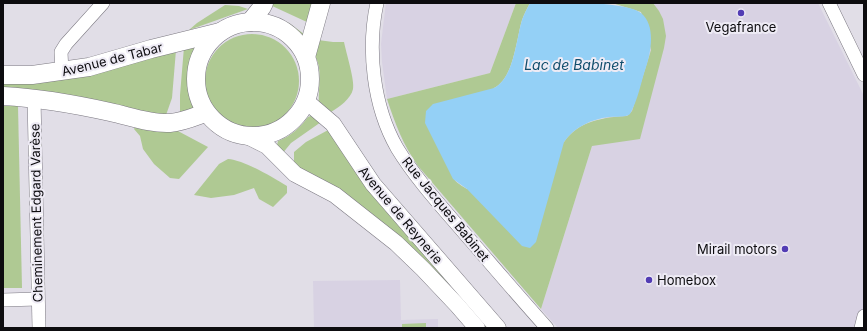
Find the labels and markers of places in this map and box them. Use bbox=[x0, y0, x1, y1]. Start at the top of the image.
marker: Vegafrance bbox=[736, 8, 746, 18]
place label: Vegafrance bbox=[706, 19, 776, 35]
place label: Mirail motors bbox=[697, 241, 777, 257]
marker: Mirail motors bbox=[780, 244, 790, 254]
place label: Homebox bbox=[657, 272, 716, 288]
marker: Homebox bbox=[644, 275, 654, 285]

